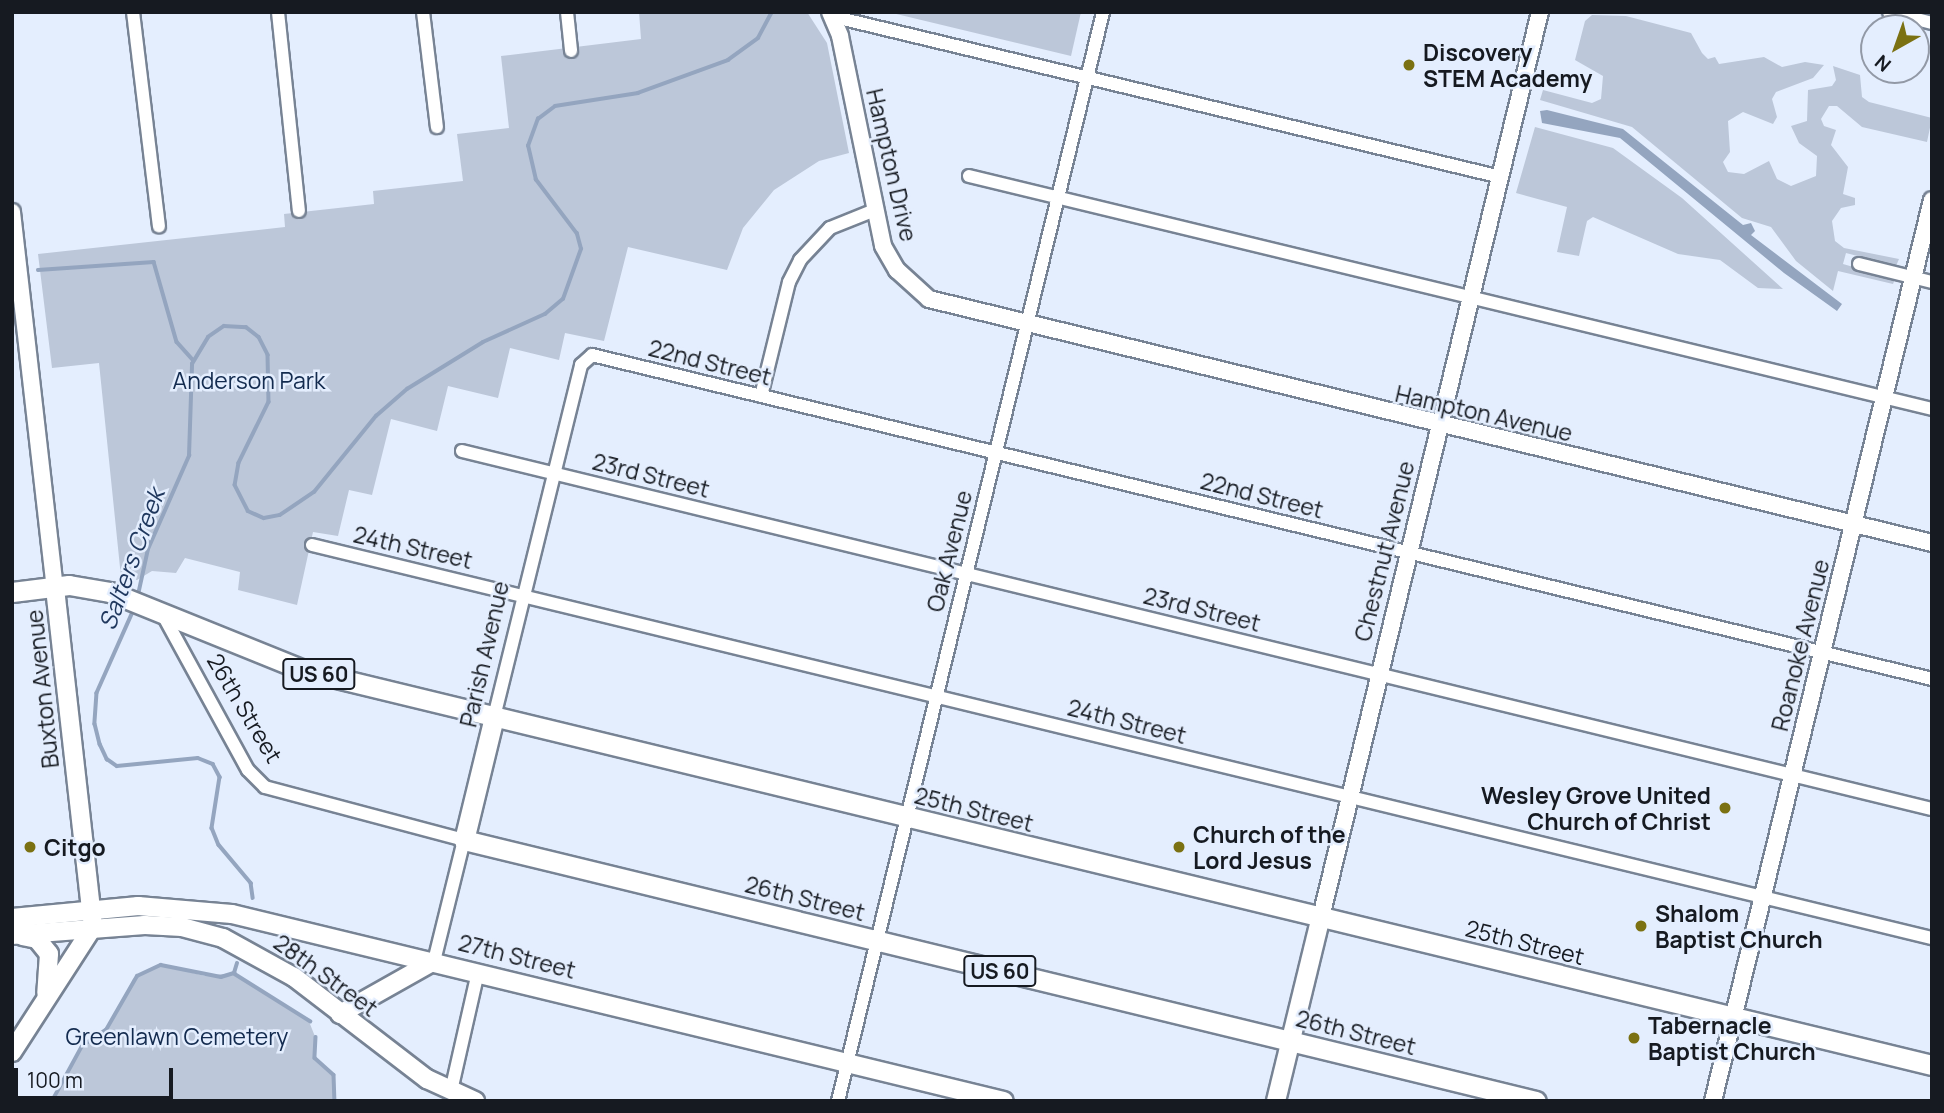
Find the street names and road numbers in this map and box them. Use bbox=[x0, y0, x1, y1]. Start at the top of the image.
street label: Hampton Drive bbox=[861, 86, 923, 244]
street label: 22nd Street bbox=[646, 333, 774, 391]
street label: Hampton Avenue bbox=[1393, 379, 1575, 447]
street label: 23rd Street bbox=[590, 447, 712, 503]
street label: Chestnut Avenue bbox=[1348, 458, 1420, 644]
street label: 22nd Street bbox=[1198, 466, 1326, 524]
street label: Oak Avenue bbox=[921, 487, 977, 615]
street label: 24th Street bbox=[351, 520, 475, 574]
street label: Roanoke Avenue bbox=[1765, 556, 1835, 734]
street label: Parish Avenue bbox=[454, 578, 514, 730]
street label: 23rd Street bbox=[1141, 581, 1263, 637]
street label: Buxton Avenue bbox=[20, 608, 64, 770]
street label: 26th Street bbox=[202, 648, 288, 768]
road number: US 60 bbox=[282, 656, 356, 692]
street label: 24th Street bbox=[1065, 693, 1189, 749]
street label: 25th Street bbox=[912, 781, 1036, 837]
street label: 26th Street bbox=[742, 870, 868, 926]
street label: 25th Street bbox=[1463, 914, 1587, 970]
street label: 28th Street bbox=[269, 928, 383, 1022]
street label: 27th Street bbox=[456, 928, 578, 984]
road number: US 60 bbox=[963, 954, 1037, 988]
street label: 26th Street bbox=[1293, 1004, 1419, 1060]

